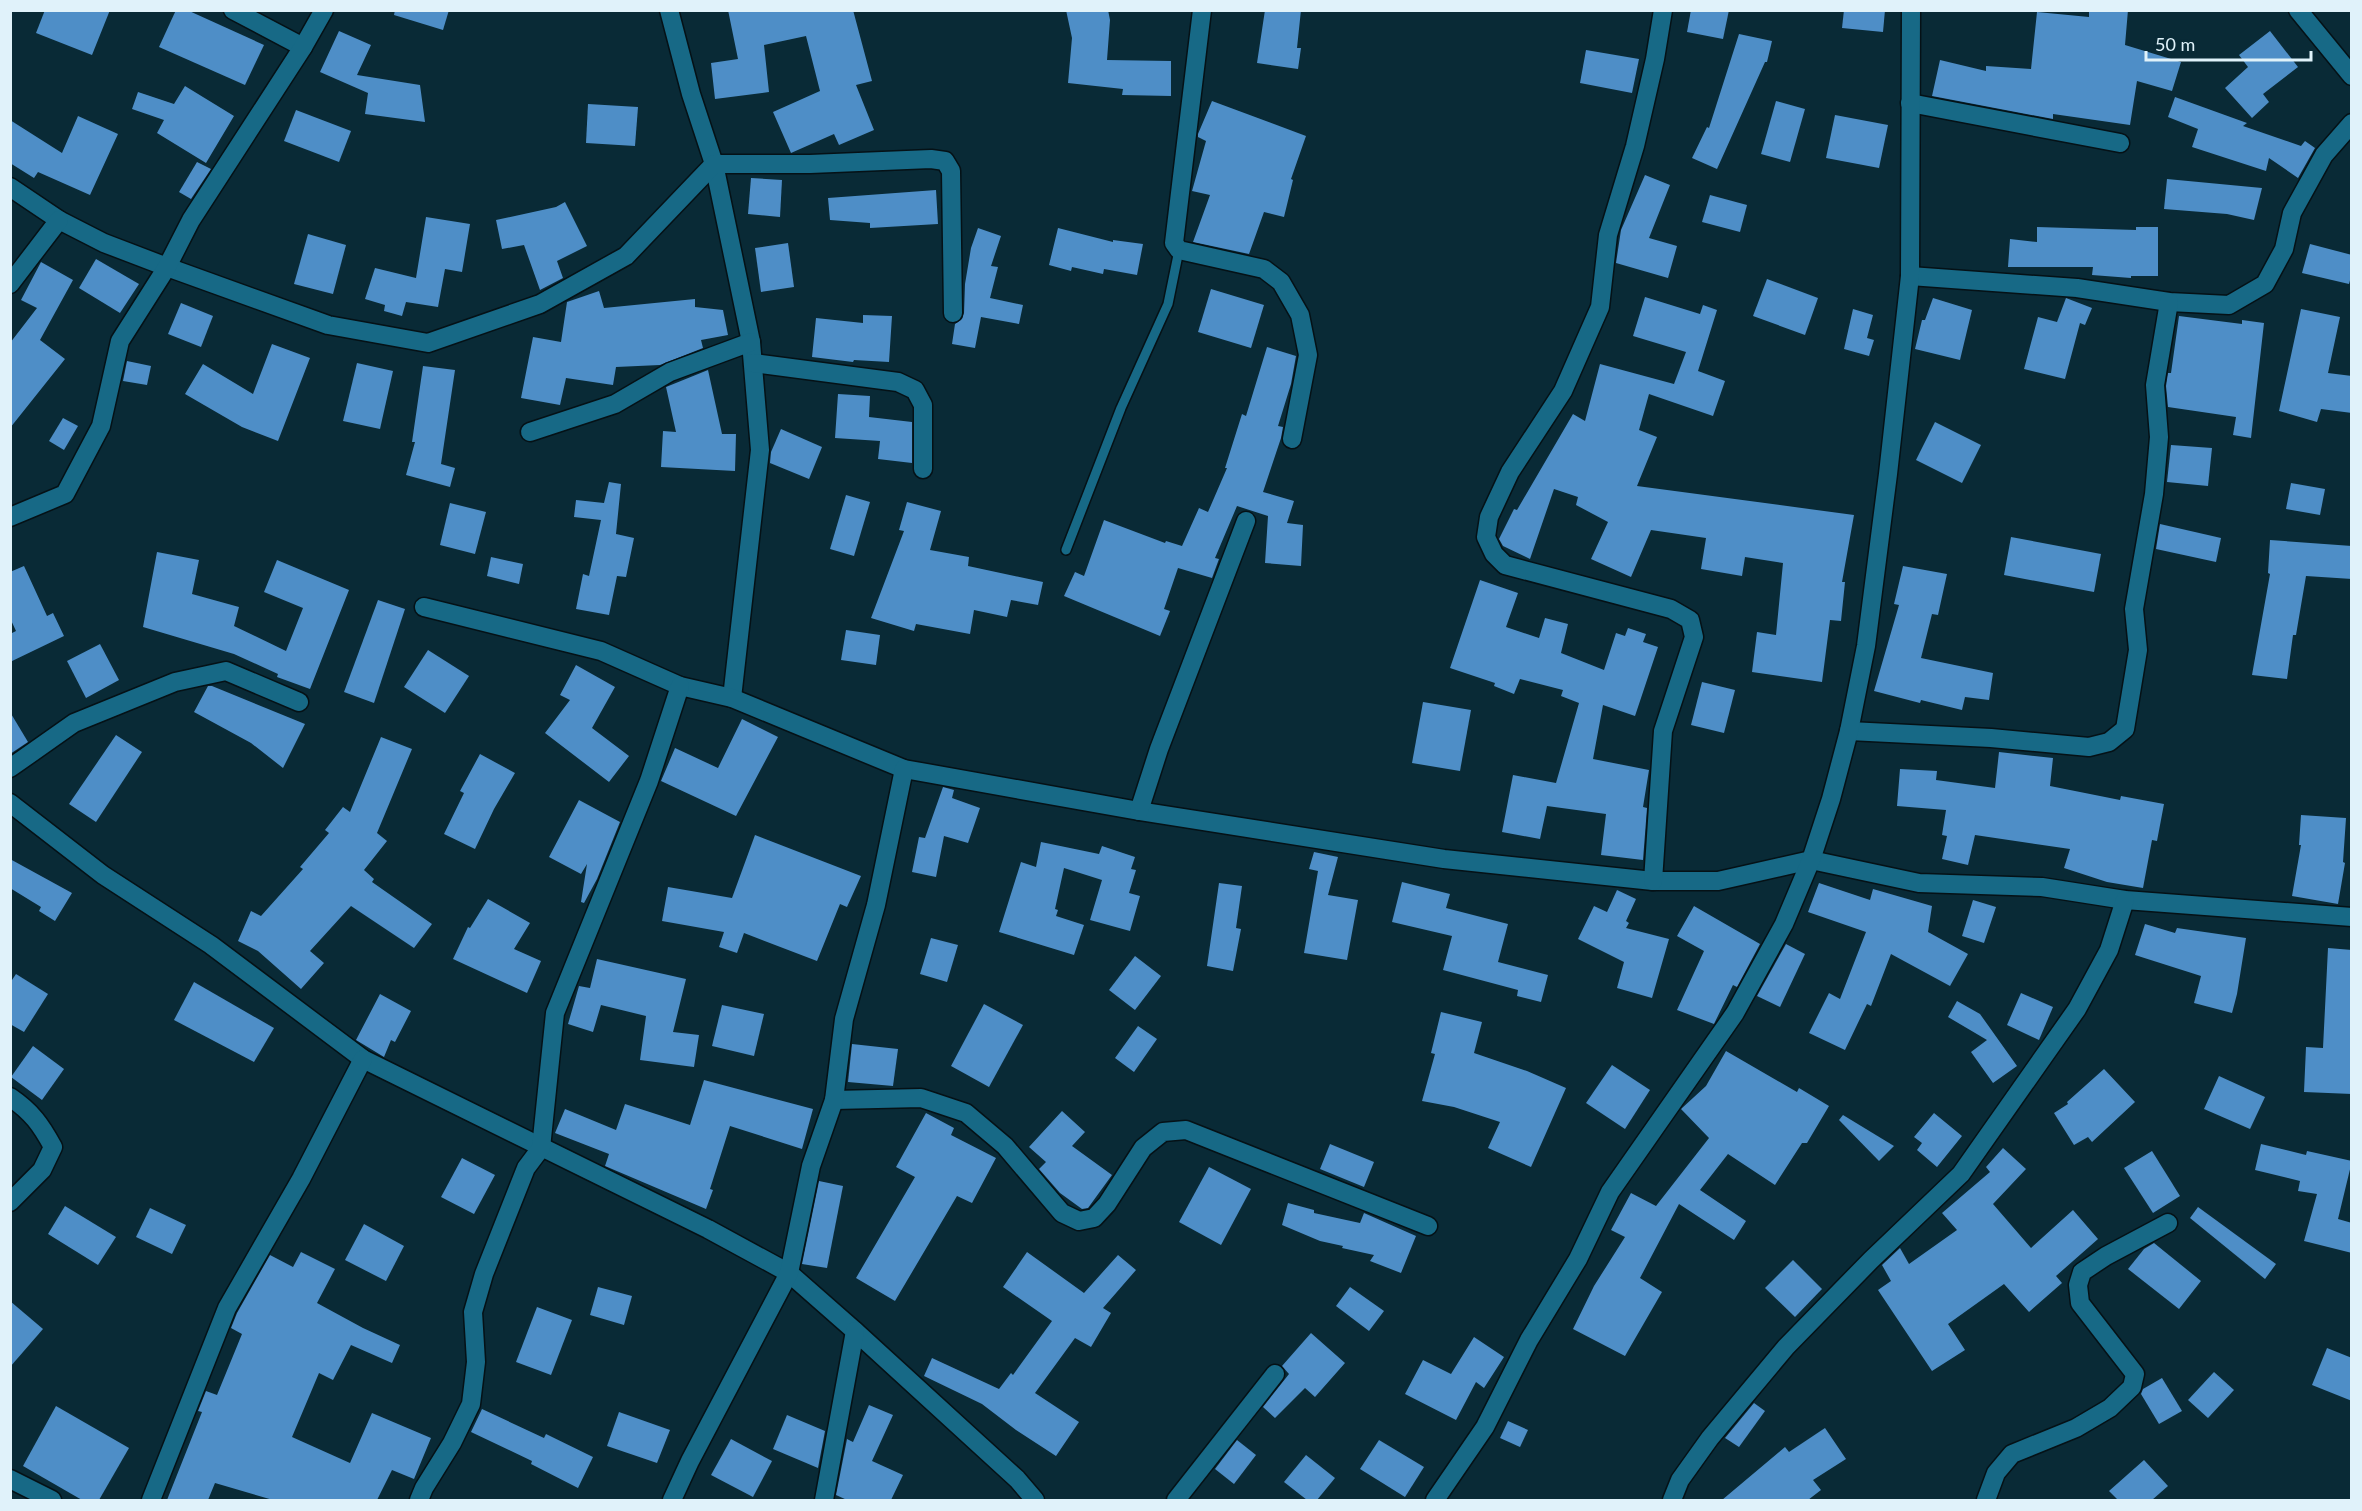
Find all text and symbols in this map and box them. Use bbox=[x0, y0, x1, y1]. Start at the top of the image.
scale bar bbox=[2146, 24, 2311, 62]
text: 50 m bbox=[2155, 33, 2195, 55]

